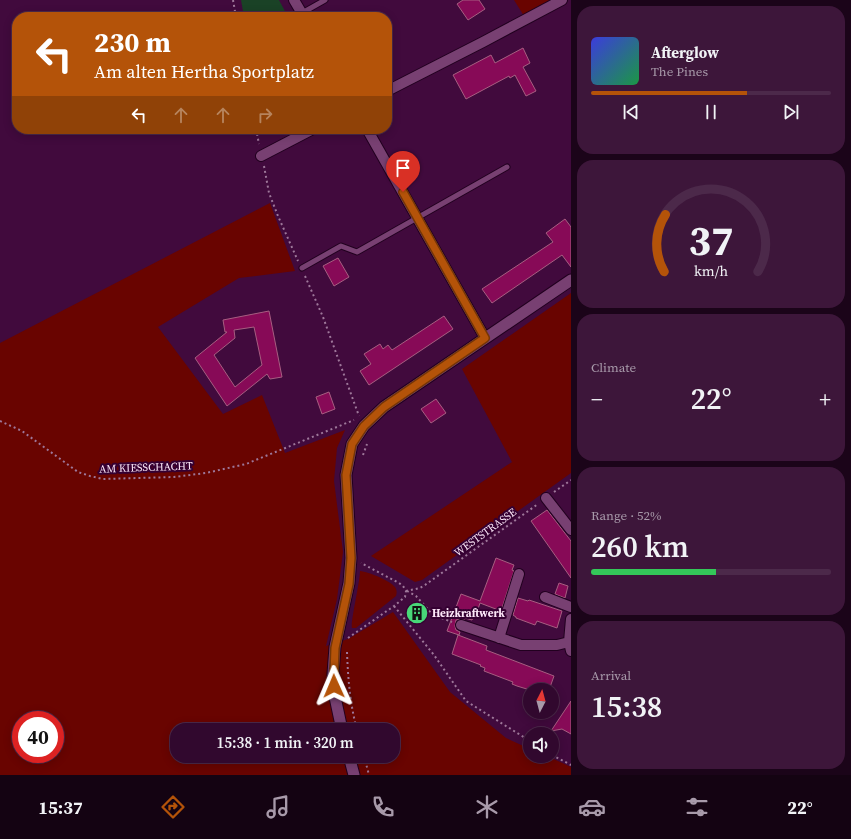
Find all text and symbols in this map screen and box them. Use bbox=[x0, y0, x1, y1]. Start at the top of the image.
text: 230 m bbox=[94, 23, 171, 61]
icon: left bbox=[28, 28, 80, 80]
text: Afterglow bbox=[651, 42, 719, 63]
text: Am alten Hertha Sportplatz bbox=[94, 59, 314, 84]
text: The Pines bbox=[651, 63, 708, 80]
icon: previous bbox=[620, 101, 642, 123]
icon: pause bbox=[700, 101, 722, 123]
icon: next bbox=[780, 101, 802, 123]
icon: left bbox=[128, 104, 150, 126]
icon: ahead bbox=[170, 104, 192, 126]
icon: ahead bbox=[212, 104, 234, 126]
icon: right bbox=[254, 104, 276, 126]
pin bbox=[386, 151, 420, 192]
icon: arrive bbox=[392, 157, 414, 179]
text: 37 bbox=[688, 211, 734, 268]
text: km/h bbox=[694, 260, 728, 280]
text: Climate bbox=[591, 359, 636, 376]
text: 22° bbox=[690, 378, 732, 419]
text: − bbox=[591, 384, 603, 414]
text: + bbox=[819, 384, 831, 414]
street label: AM KIESSCHACHT bbox=[99, 458, 193, 477]
street label: WESTSTRASSE bbox=[451, 504, 520, 560]
text: Range · 52% bbox=[591, 507, 662, 524]
text: 260 km bbox=[591, 526, 689, 567]
building icon: Heizkraftwerk bbox=[404, 600, 430, 626]
place label: Heizkraftwerk bbox=[432, 606, 505, 621]
position arrow bbox=[313, 665, 355, 707]
text: Arrival bbox=[591, 667, 631, 684]
north arrow bbox=[523, 683, 559, 719]
map controls bbox=[523, 683, 559, 763]
text: 15:38 bbox=[591, 686, 662, 727]
speed limit sign: 40 bbox=[12, 711, 64, 763]
button: sound bbox=[523, 727, 559, 763]
text: 15:38 · 1 min · 320 m bbox=[217, 732, 353, 753]
icon: directions bbox=[159, 793, 187, 821]
icon: music bbox=[264, 793, 292, 821]
icon: phone bbox=[369, 793, 397, 821]
icon: climate bbox=[473, 793, 501, 821]
icon: car bbox=[578, 793, 606, 821]
icon: filters bbox=[683, 793, 711, 821]
text: 15:37 bbox=[38, 795, 83, 820]
text: 22° bbox=[787, 795, 813, 820]

